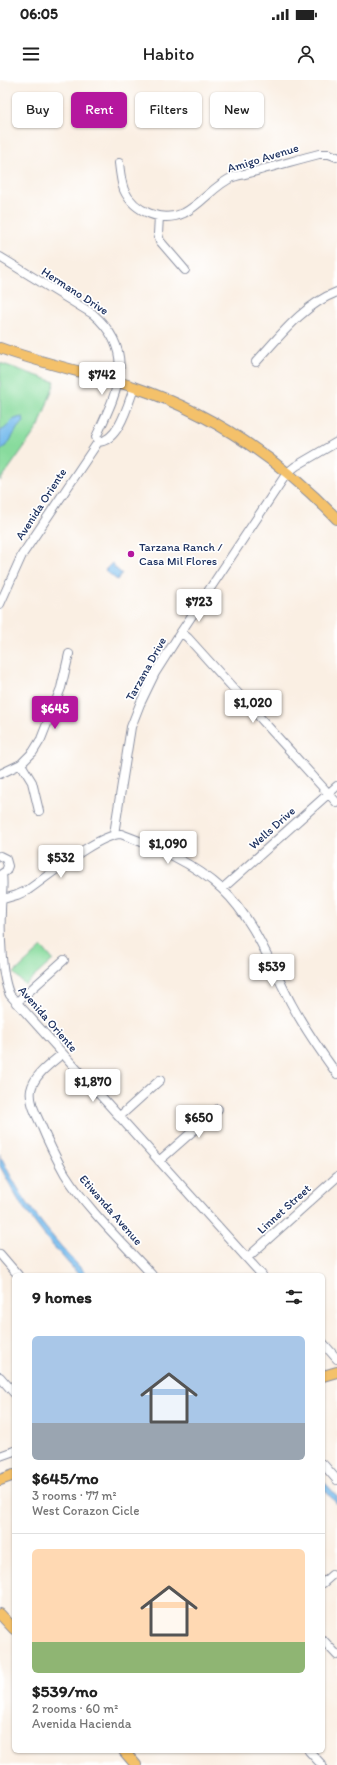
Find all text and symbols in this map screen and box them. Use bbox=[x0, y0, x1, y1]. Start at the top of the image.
text: 06:05 bbox=[20, 5, 58, 23]
icon: menu bbox=[20, 43, 42, 65]
text: Habito bbox=[143, 43, 194, 65]
icon: person bbox=[295, 43, 317, 65]
chip: Buy bbox=[12, 92, 63, 128]
chip: Rent bbox=[71, 92, 127, 128]
chip: Filters bbox=[135, 92, 202, 128]
chip: New bbox=[210, 92, 264, 128]
street label: Amigo Avenue bbox=[226, 140, 301, 175]
street label: Hermano Drive bbox=[39, 264, 111, 318]
pin: $742 bbox=[78, 362, 126, 396]
text: $742 bbox=[88, 367, 116, 382]
street label: Avenida Oriente bbox=[13, 465, 69, 542]
place label: Tarzana Ranch / Casa Mil Flores bbox=[139, 540, 223, 568]
marker: Tarzana Ranch / Casa Mil Flores bbox=[126, 549, 136, 559]
pin: $723 bbox=[175, 589, 223, 623]
text: $723 bbox=[186, 594, 212, 609]
street label: Tarzana Drive bbox=[123, 634, 169, 703]
pin: $1,020 bbox=[220, 690, 286, 724]
text: $1,020 bbox=[234, 695, 272, 710]
pin: $645 bbox=[31, 696, 79, 730]
text: $645 bbox=[41, 701, 69, 716]
street label: Wells Drive bbox=[246, 803, 298, 852]
pin: $1,090 bbox=[135, 831, 201, 865]
text: $1,090 bbox=[149, 836, 187, 851]
pin: $532 bbox=[37, 845, 85, 879]
text: $532 bbox=[47, 850, 75, 865]
pin: $539 bbox=[248, 954, 296, 988]
text: $539 bbox=[258, 959, 286, 974]
street label: Avenida Oriente bbox=[16, 983, 81, 1055]
pin: $1,870 bbox=[60, 1069, 126, 1103]
text: $1,870 bbox=[74, 1074, 112, 1089]
pin: $650 bbox=[175, 1105, 223, 1139]
text: $650 bbox=[185, 1110, 213, 1125]
street label: Etiwanda Avenue bbox=[77, 1172, 146, 1248]
street label: Linnet Street bbox=[254, 1181, 314, 1237]
icon: filters bbox=[283, 1286, 305, 1308]
text: 9 homes bbox=[32, 1287, 92, 1307]
icon: home bbox=[133, 1362, 205, 1434]
text: $645/mo bbox=[32, 1468, 99, 1488]
text: 3 rooms · 77 m² bbox=[32, 1488, 117, 1503]
text: West Corazon Cicle bbox=[32, 1503, 139, 1518]
icon: home bbox=[133, 1575, 205, 1647]
text: $539/mo bbox=[32, 1681, 98, 1701]
text: 2 rooms · 60 m² bbox=[32, 1701, 118, 1716]
text: Avenida Hacienda bbox=[32, 1716, 132, 1731]

